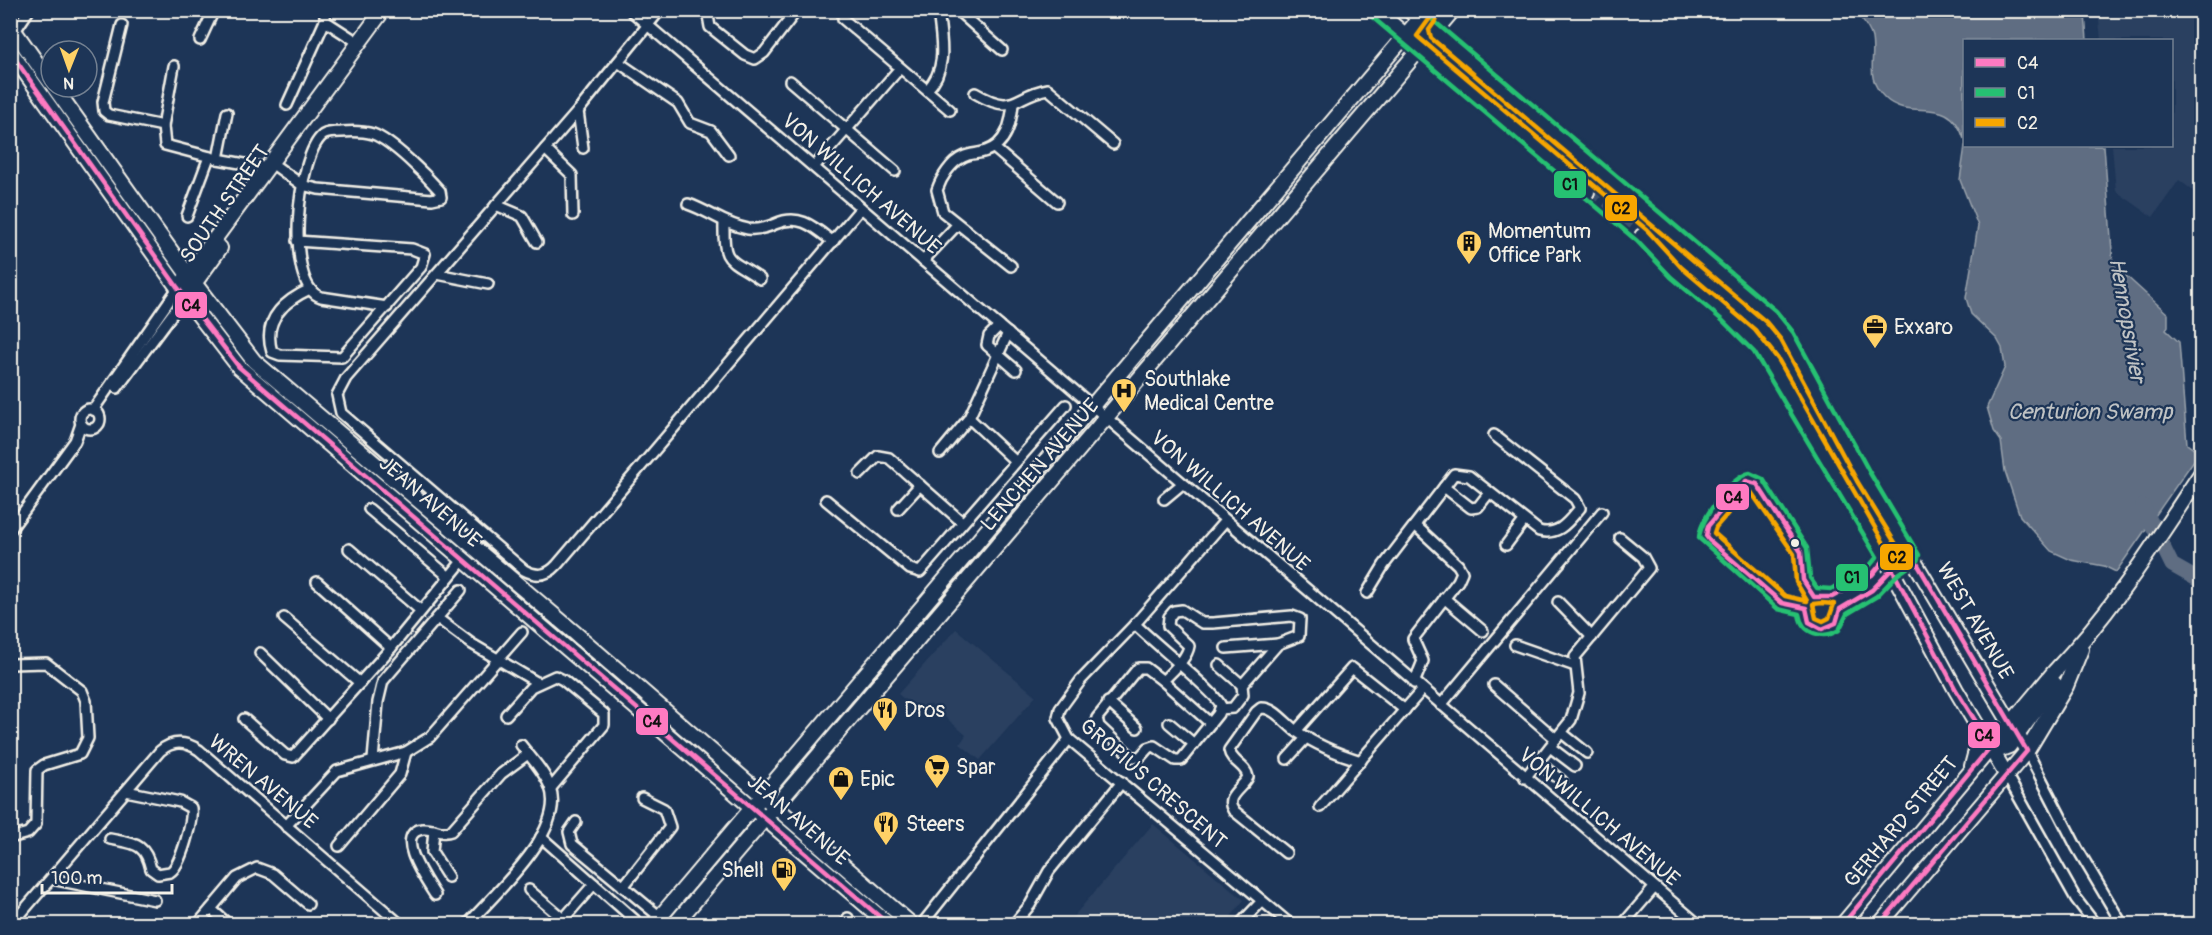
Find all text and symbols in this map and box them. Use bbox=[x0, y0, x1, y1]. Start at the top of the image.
north arrow bbox=[39, 39, 99, 99]
legend bbox=[1963, 39, 2173, 147]
text: C4 bbox=[2017, 52, 2039, 75]
text: N bbox=[63, 73, 74, 93]
text: C1 bbox=[2017, 82, 2035, 105]
street label: VON WILLICH AVENUE bbox=[776, 107, 946, 261]
text: C2 bbox=[2017, 112, 2038, 135]
street label: SOUTH STREET bbox=[174, 139, 276, 268]
line badge: C1 bbox=[1553, 170, 1587, 199]
text: C1 bbox=[1562, 175, 1578, 195]
line badge: C2 bbox=[1604, 194, 1638, 222]
text: C2 bbox=[1612, 199, 1630, 219]
place label: Momentum Office Park bbox=[1488, 218, 1591, 269]
building icon: Momentum Office Park bbox=[1454, 228, 1484, 266]
water label: Hennopsrivier bbox=[2102, 256, 2152, 388]
line badge: C4 bbox=[174, 291, 208, 319]
text: C4 bbox=[181, 296, 201, 316]
office icon: Exxaro bbox=[1860, 312, 1890, 350]
place label: Exxaro bbox=[1894, 314, 1953, 341]
place label: Southlake Medical Centre bbox=[1144, 366, 1275, 417]
hospital icon: Southlake Medical Centre bbox=[1109, 376, 1139, 414]
street label: LENCHEN AVENUE bbox=[975, 393, 1105, 537]
water label: Centurion Swamp bbox=[2008, 398, 2174, 426]
street label: VON WILLICH AVENUE bbox=[1145, 424, 1315, 578]
street label: JEAN AVENUE bbox=[373, 450, 487, 554]
line badge: C4 bbox=[1715, 483, 1750, 511]
text: C4 bbox=[1723, 488, 1743, 508]
unlabelled marker bbox=[1789, 537, 1801, 549]
line badge: C2 bbox=[1879, 543, 1914, 571]
text: C2 bbox=[1888, 548, 1906, 568]
street label: WEST AVENUE bbox=[1931, 557, 2020, 685]
line badge: C1 bbox=[1835, 563, 1869, 592]
text: C1 bbox=[1844, 568, 1860, 588]
restaurant icon: Dros bbox=[870, 695, 900, 733]
place label: Dros bbox=[904, 697, 946, 724]
line badge: C4 bbox=[635, 707, 669, 736]
text: C4 bbox=[642, 712, 662, 732]
street label: GROPIUS CRESCENT bbox=[1074, 713, 1232, 855]
line badge: C4 bbox=[1967, 721, 2001, 749]
text: C4 bbox=[1974, 726, 1994, 746]
street label: WREN AVENUE bbox=[203, 729, 323, 835]
street label: VON WILLICH AVENUE bbox=[1513, 741, 1685, 893]
street label: GERHARD STREET bbox=[1838, 750, 1964, 893]
supermarket icon: Spar bbox=[922, 752, 952, 790]
place label: Spar bbox=[956, 754, 996, 781]
shop icon: Epic bbox=[826, 764, 856, 802]
place label: Epic bbox=[860, 766, 895, 793]
street label: JEAN AVENUE bbox=[741, 768, 855, 872]
restaurant icon: Steers bbox=[871, 809, 901, 847]
place label: Steers bbox=[906, 811, 965, 838]
fuel station icon: Shell bbox=[769, 855, 799, 893]
scale bar bbox=[42, 857, 172, 895]
place label: Shell bbox=[722, 857, 764, 884]
text: 100 m bbox=[51, 867, 103, 890]

